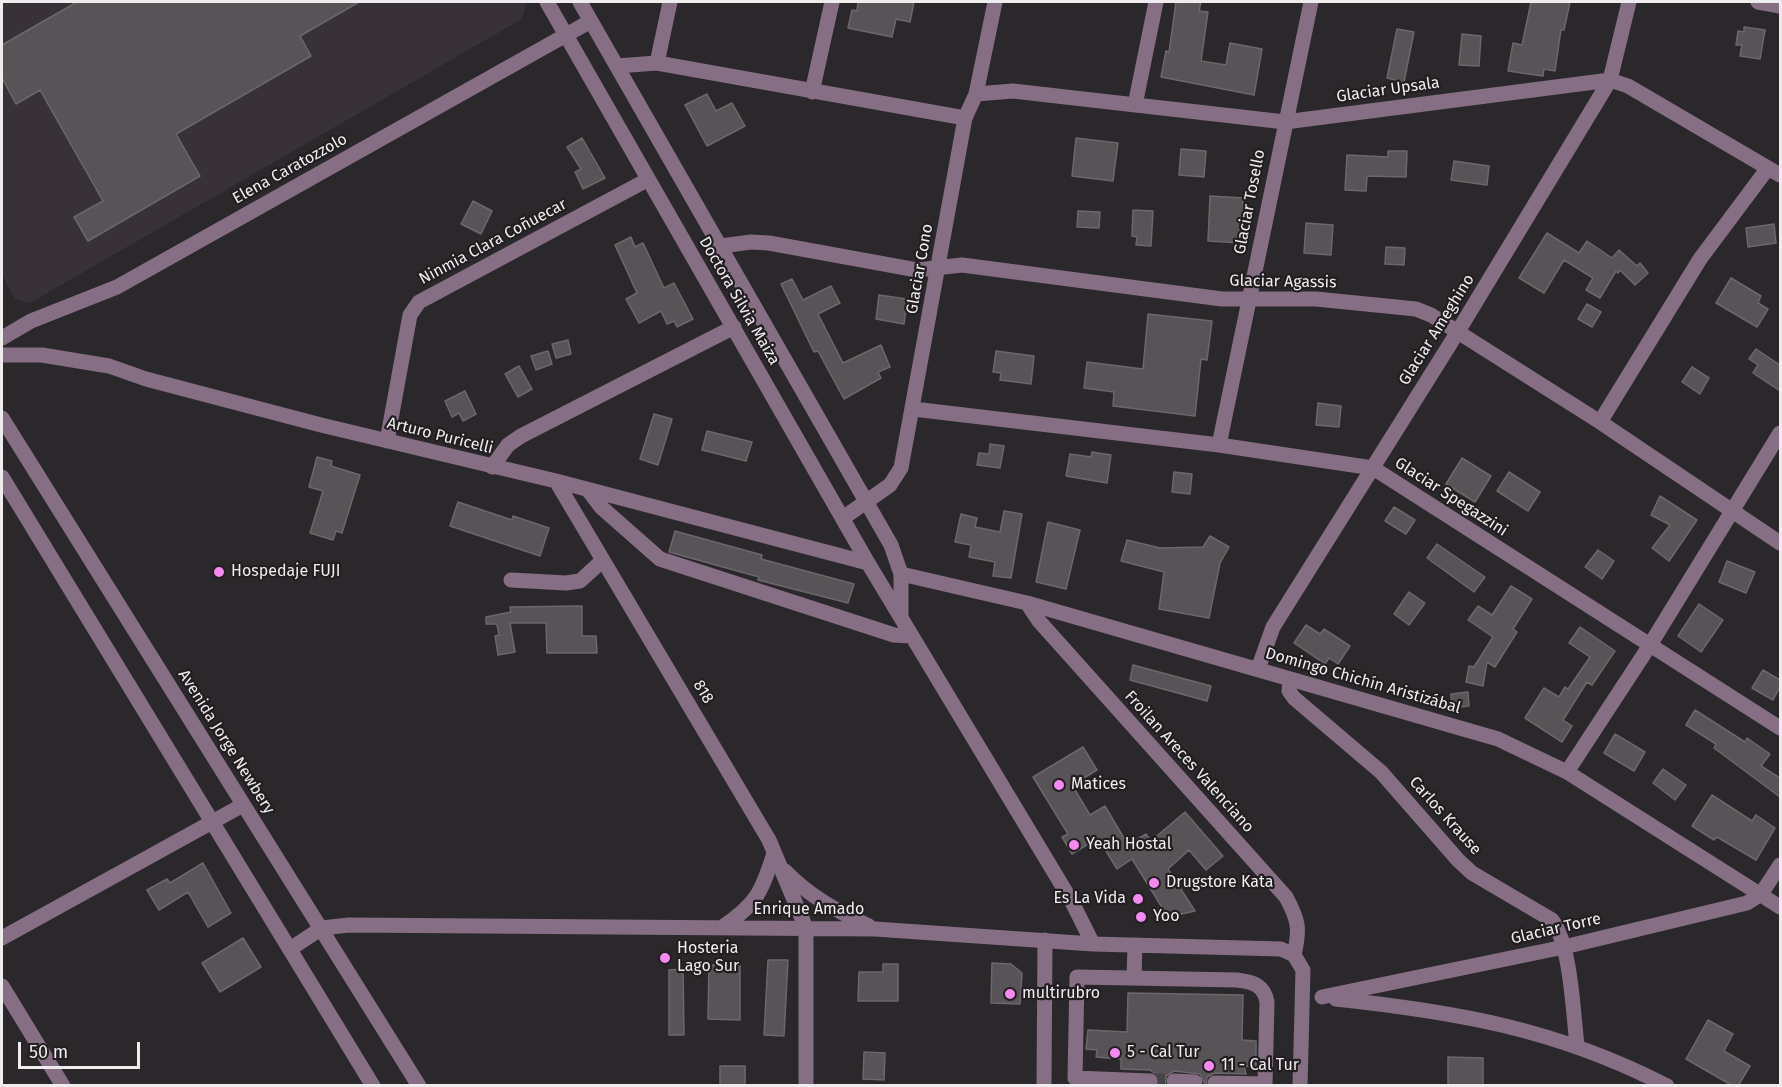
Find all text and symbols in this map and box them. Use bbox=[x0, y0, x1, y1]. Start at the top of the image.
street label: Glaciar Upsala bbox=[1335, 73, 1441, 107]
street label: Elena Caratozzolo bbox=[229, 130, 351, 208]
street label: Glaciar Tosello bbox=[1230, 148, 1270, 256]
street label: Ninmia Clara Coñuecar bbox=[416, 195, 570, 289]
street label: Glaciar Cono bbox=[903, 222, 937, 316]
street label: Doctora Silvia Maiza bbox=[694, 233, 784, 369]
street label: Glaciar Agassis bbox=[1229, 271, 1337, 293]
street label: Glaciar Ameghino bbox=[1395, 271, 1479, 389]
street label: Arturo Puricelli bbox=[385, 414, 495, 458]
street label: Glaciar Spegazzini bbox=[1391, 453, 1511, 541]
place label: Hospedaje FUJI bbox=[231, 562, 340, 582]
marker: Hospedaje FUJI bbox=[212, 565, 226, 579]
street label: Domingo Chichín Aristizábal bbox=[1263, 644, 1463, 718]
street label: Avenida Jorge Newbery bbox=[174, 666, 278, 818]
street label: 818 bbox=[689, 677, 717, 707]
street label: Froilan Areces Valenciano bbox=[1120, 687, 1258, 837]
street label: Carlos Krause bbox=[1405, 773, 1485, 859]
place label: Matices bbox=[1071, 775, 1126, 795]
marker: Matices bbox=[1052, 778, 1066, 792]
place label: Yeah Hostal bbox=[1086, 835, 1171, 855]
marker: Yeah Hostal bbox=[1067, 838, 1081, 852]
place label: Drugstore Kata bbox=[1166, 873, 1273, 893]
marker: Drugstore Kata bbox=[1147, 876, 1161, 890]
place label: Es La Vida bbox=[1053, 889, 1126, 909]
marker: Es La Vida bbox=[1131, 892, 1145, 906]
street label: Enrique Amado bbox=[754, 900, 864, 920]
place label: Yoo bbox=[1153, 907, 1180, 927]
street label: Glaciar Torre bbox=[1509, 909, 1603, 949]
marker: Yoo bbox=[1134, 910, 1148, 924]
place label: Hosteria Lago Sur bbox=[677, 939, 739, 977]
marker: Hosteria Lago Sur bbox=[658, 951, 672, 965]
place label: multirubro bbox=[1022, 984, 1100, 1004]
marker: multirubro bbox=[1003, 987, 1017, 1001]
scale bar bbox=[21, 1030, 142, 1068]
text: 50 m bbox=[29, 1041, 68, 1063]
place label: 5 - Cal Tur bbox=[1127, 1043, 1199, 1063]
marker: 5 - Cal Tur bbox=[1108, 1046, 1122, 1060]
place label: 11 - Cal Tur bbox=[1221, 1056, 1299, 1076]
marker: 11 - Cal Tur bbox=[1202, 1059, 1216, 1073]

